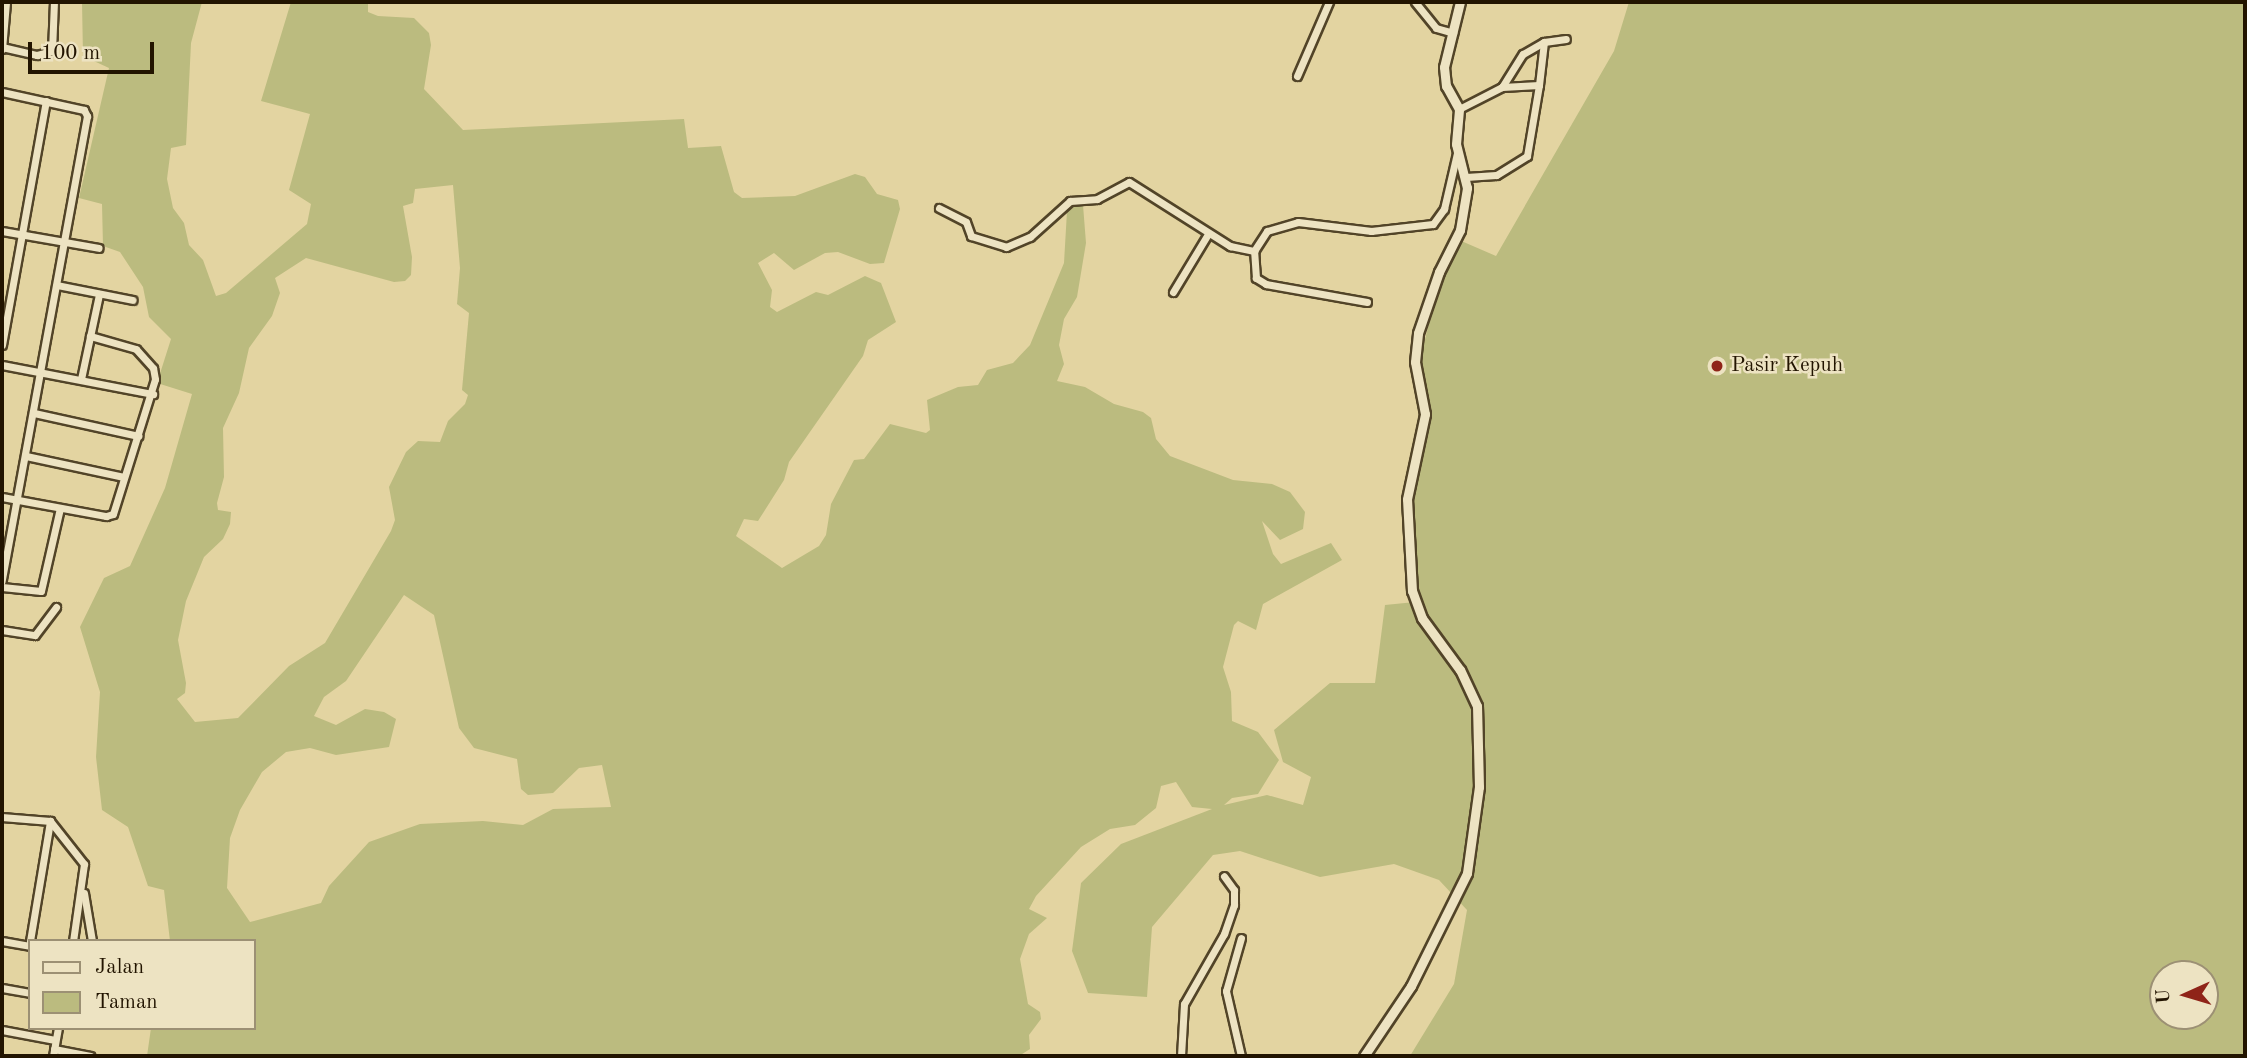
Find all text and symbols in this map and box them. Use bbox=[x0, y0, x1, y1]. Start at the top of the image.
scale bar bbox=[32, 28, 158, 72]
text: 100 m bbox=[41, 43, 100, 64]
place label: Pasir Kepuh bbox=[1731, 353, 1843, 379]
marker: Pasir Kepuh bbox=[1709, 358, 1725, 374]
legend bbox=[28, 939, 256, 1030]
text: Jalan bbox=[95, 957, 144, 978]
north arrow bbox=[2149, 960, 2219, 1030]
text: U bbox=[2155, 988, 2175, 1005]
text: Taman bbox=[95, 992, 158, 1013]

